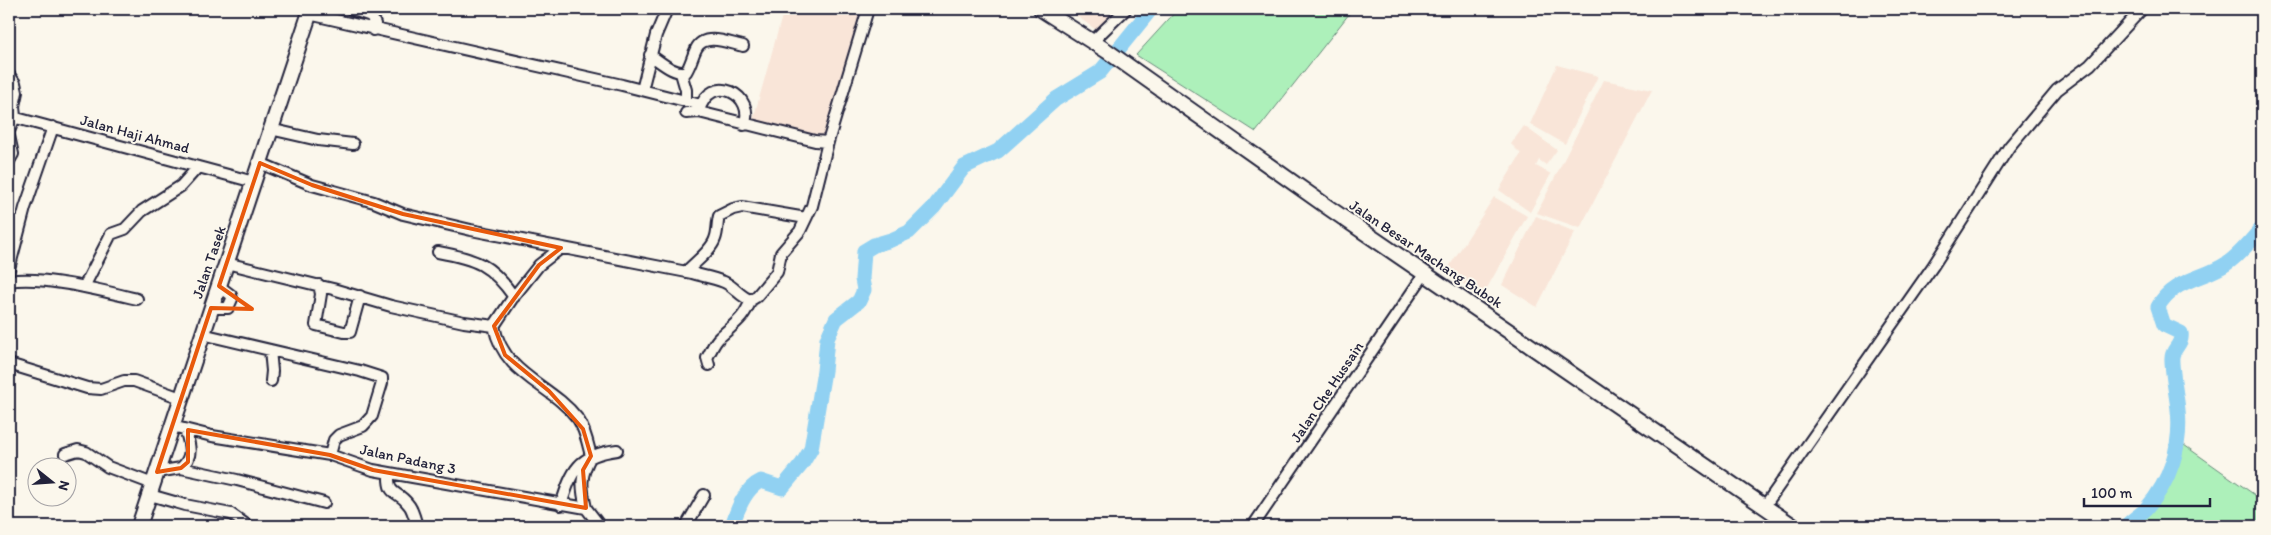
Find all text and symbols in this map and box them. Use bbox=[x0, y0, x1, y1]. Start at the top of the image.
street label: Jalan Haji Ahmad bbox=[78, 111, 192, 157]
street label: Jalan Besar Machang Bubok bbox=[1346, 196, 1506, 312]
street label: Jalan Tasek bbox=[188, 223, 230, 301]
street label: Jalan Che Hussain bbox=[1287, 338, 1368, 446]
street label: Jalan Padang 3 bbox=[358, 440, 458, 478]
north arrow bbox=[28, 458, 78, 508]
scale bar bbox=[2084, 475, 2210, 507]
text: N bbox=[54, 479, 73, 493]
text: 100 m bbox=[2091, 484, 2133, 502]

